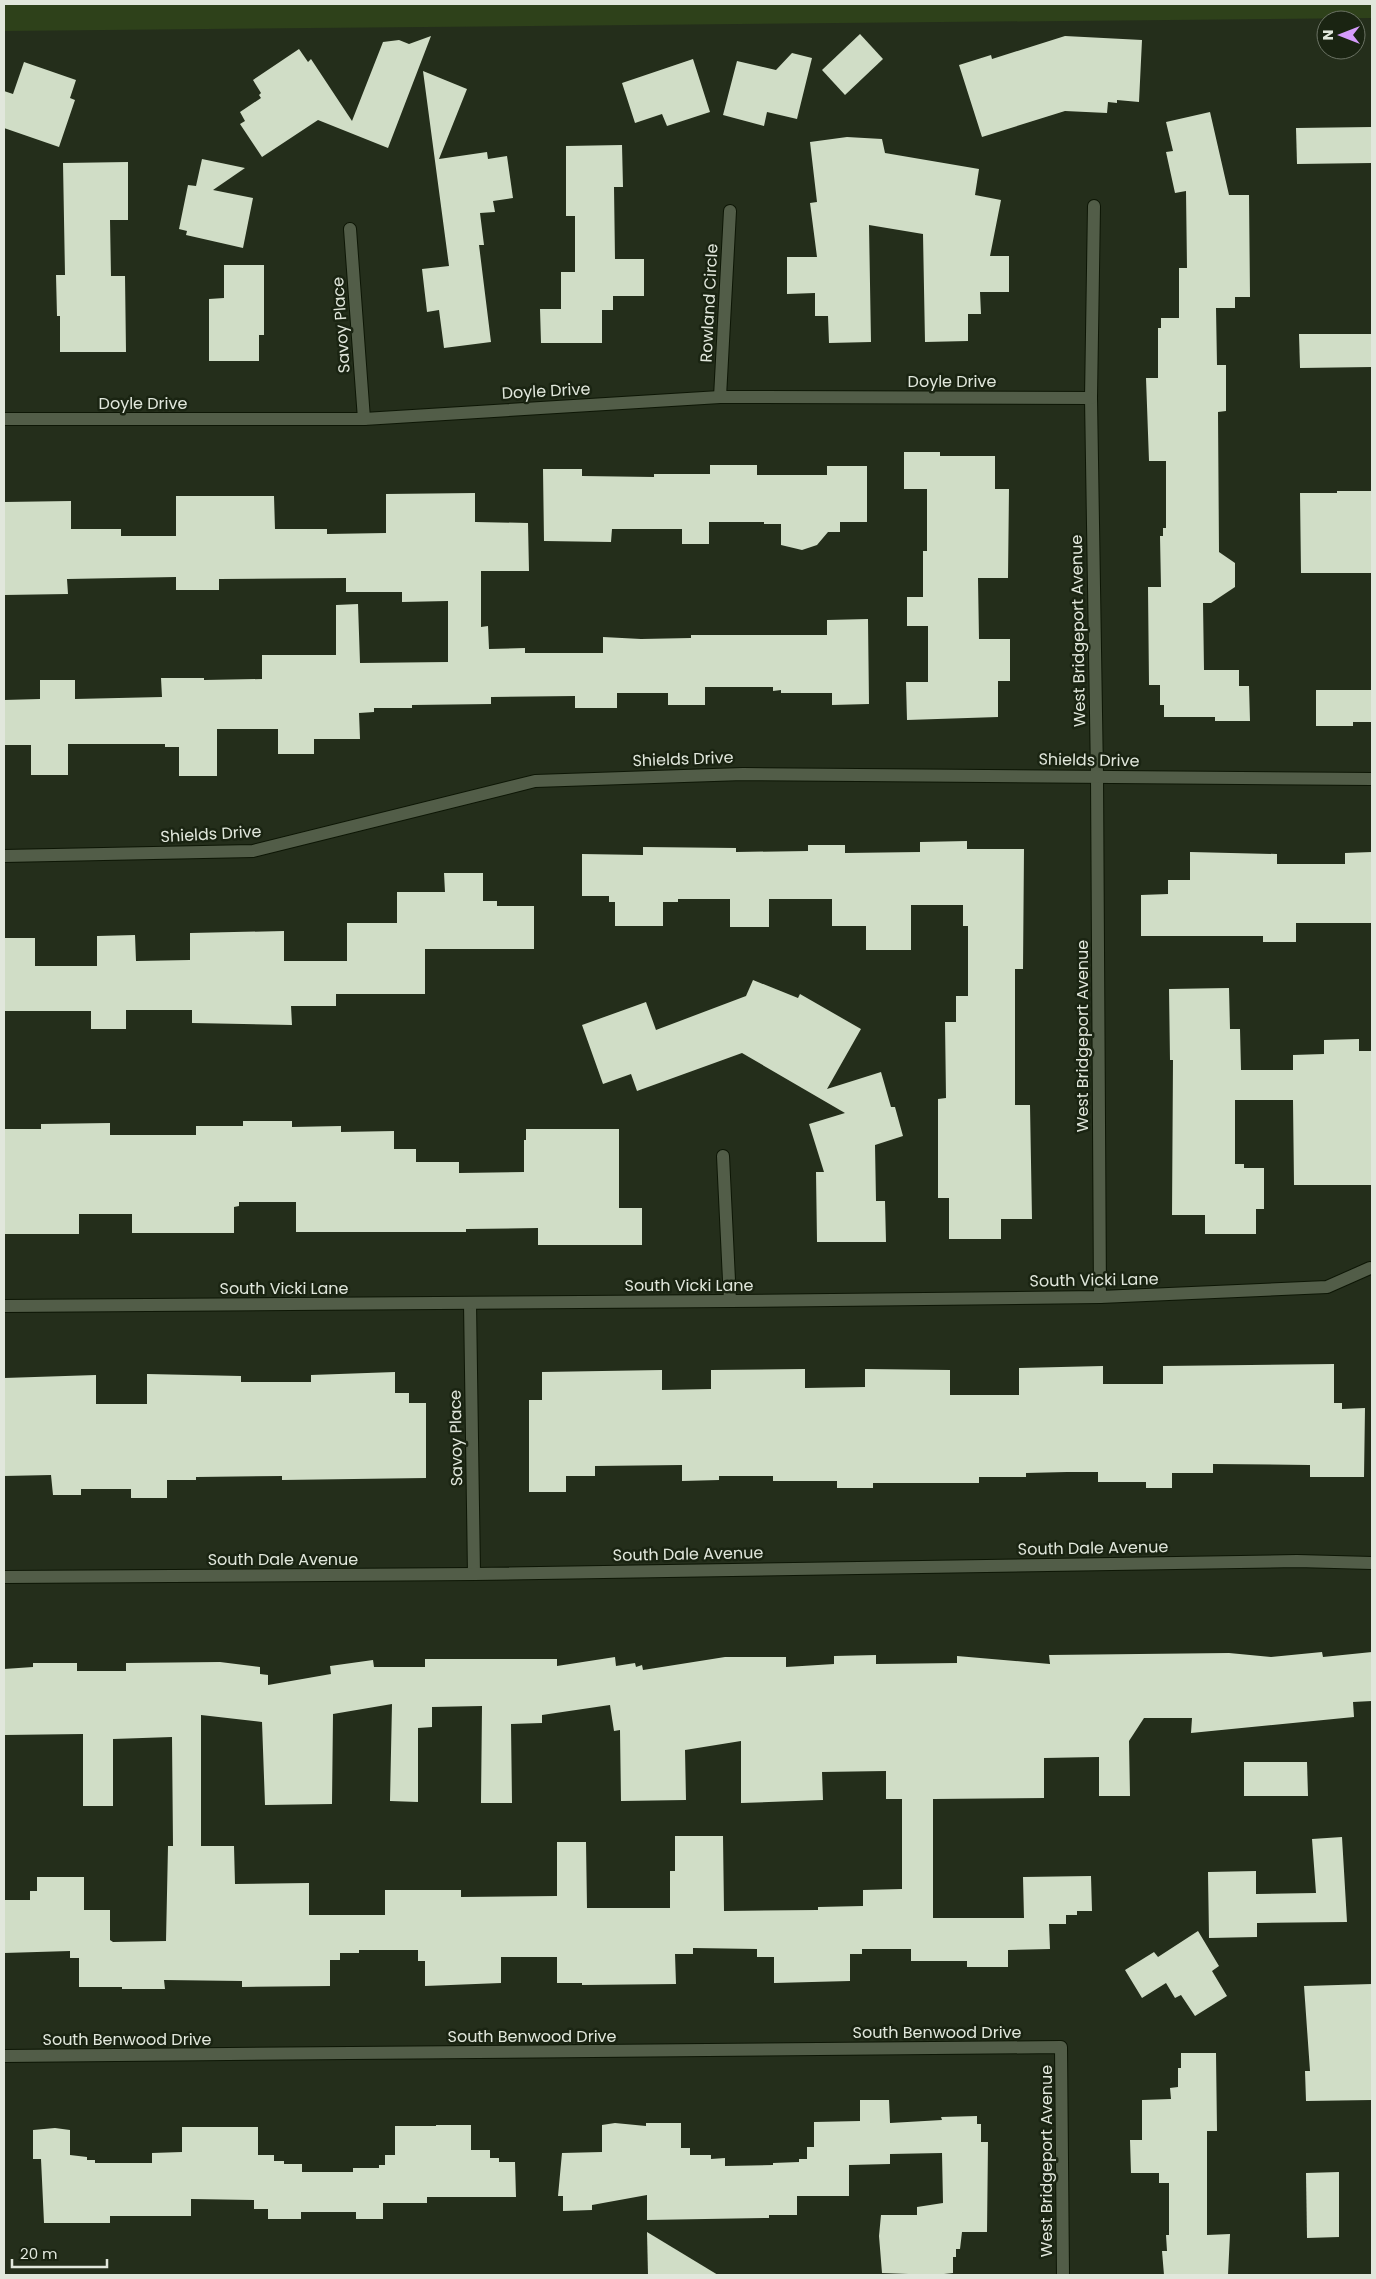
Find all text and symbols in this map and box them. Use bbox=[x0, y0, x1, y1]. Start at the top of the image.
north arrow bbox=[1316, 10, 1366, 60]
text: N bbox=[1318, 30, 1338, 40]
street label: Rowland Circle bbox=[694, 243, 724, 363]
street label: Savoy Place bbox=[326, 276, 356, 374]
street label: Doyle Drive bbox=[908, 370, 996, 393]
street label: Doyle Drive bbox=[501, 377, 591, 405]
street label: Doyle Drive bbox=[99, 392, 187, 415]
street label: West Bridgeport Avenue bbox=[1065, 535, 1091, 727]
street label: Shields Drive bbox=[632, 746, 734, 772]
street label: Shields Drive bbox=[1038, 748, 1140, 772]
street label: Shields Drive bbox=[160, 820, 262, 848]
street label: West Bridgeport Avenue bbox=[1071, 940, 1094, 1132]
street label: South Vicki Lane bbox=[1029, 1267, 1159, 1293]
street label: South Vicki Lane bbox=[624, 1274, 754, 1297]
street label: South Vicki Lane bbox=[219, 1277, 349, 1300]
street label: Savoy Place bbox=[444, 1390, 468, 1486]
street label: South Dale Avenue bbox=[1018, 1535, 1169, 1561]
street label: South Dale Avenue bbox=[613, 1541, 764, 1567]
street label: South Dale Avenue bbox=[208, 1548, 358, 1571]
street label: South Benwood Drive bbox=[853, 2021, 1022, 2044]
street label: South Benwood Drive bbox=[448, 2025, 617, 2048]
street label: South Benwood Drive bbox=[43, 2028, 212, 2051]
street label: West Bridgeport Avenue bbox=[1035, 2065, 1058, 2257]
scale bar bbox=[12, 2236, 108, 2268]
text: 20 m bbox=[20, 2243, 58, 2264]

